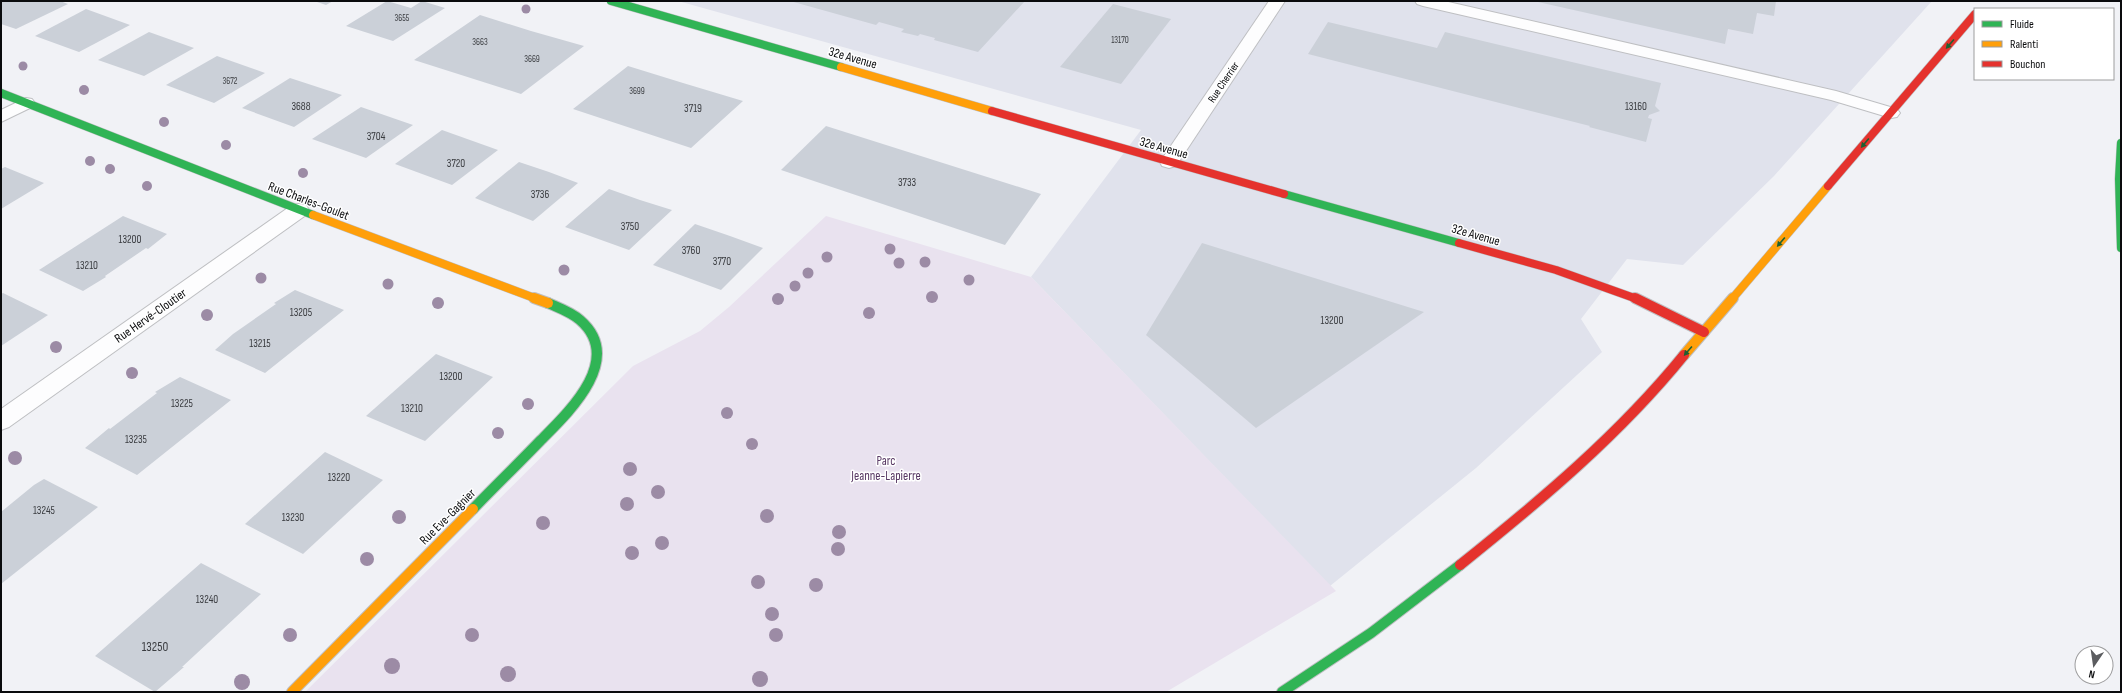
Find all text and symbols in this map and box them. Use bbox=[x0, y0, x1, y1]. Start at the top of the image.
legend bbox=[1974, 8, 2114, 80]
house number: 3655 bbox=[395, 13, 410, 24]
text: Fluide bbox=[2010, 17, 2034, 32]
house number: 13170 bbox=[1111, 35, 1129, 46]
house number: 3663 bbox=[472, 37, 488, 48]
text: Ralenti bbox=[2010, 37, 2038, 52]
one-way arrow bbox=[1945, 39, 1954, 49]
street label: 32e Avenue bbox=[827, 43, 879, 73]
house number: 3669 bbox=[524, 54, 540, 65]
text: Bouchon bbox=[2010, 57, 2045, 72]
street label: Rue Cherrier bbox=[1205, 59, 1242, 105]
house number: 3672 bbox=[222, 76, 238, 87]
house number: 3699 bbox=[629, 86, 645, 97]
house number: 3688 bbox=[291, 100, 311, 113]
house number: 13160 bbox=[1625, 100, 1647, 113]
house number: 3719 bbox=[684, 102, 702, 115]
house number: 3704 bbox=[367, 130, 386, 143]
street label: 32e Avenue bbox=[1138, 133, 1190, 163]
one-way arrow bbox=[1861, 138, 1870, 148]
house number: 3720 bbox=[447, 157, 465, 170]
house number: 3733 bbox=[898, 176, 917, 189]
street label: Rue Charles-Goulet bbox=[266, 178, 351, 224]
house number: 3736 bbox=[531, 188, 549, 201]
house number: 3750 bbox=[621, 220, 639, 233]
street label: 32e Avenue bbox=[1450, 220, 1502, 250]
house number: 13200 bbox=[119, 233, 141, 246]
one-way arrow bbox=[1777, 237, 1786, 247]
house number: 3760 bbox=[682, 244, 700, 257]
house number: 3770 bbox=[713, 255, 731, 268]
house number: 13210 bbox=[76, 259, 98, 272]
street label: Rue Hervé-Cloutier bbox=[111, 285, 190, 347]
house number: 13205 bbox=[290, 306, 312, 319]
house number: 13200 bbox=[1321, 314, 1343, 327]
house number: 13215 bbox=[249, 337, 271, 350]
one-way arrow bbox=[1683, 346, 1692, 357]
house number: 13200 bbox=[440, 370, 462, 383]
house number: 13225 bbox=[171, 397, 193, 410]
house number: 13210 bbox=[401, 402, 423, 415]
house number: 13235 bbox=[125, 433, 147, 446]
park label: Parc Jeanne-Lapierre bbox=[850, 453, 921, 484]
house number: 13220 bbox=[328, 471, 350, 484]
street label: Rue Eve-Gagnier bbox=[416, 485, 479, 548]
house number: 13245 bbox=[33, 504, 55, 517]
house number: 13230 bbox=[282, 511, 304, 524]
house number: 13240 bbox=[196, 593, 218, 606]
house number: 13250 bbox=[142, 639, 168, 655]
north arrow bbox=[2074, 645, 2114, 685]
text: N bbox=[2087, 667, 2096, 681]

